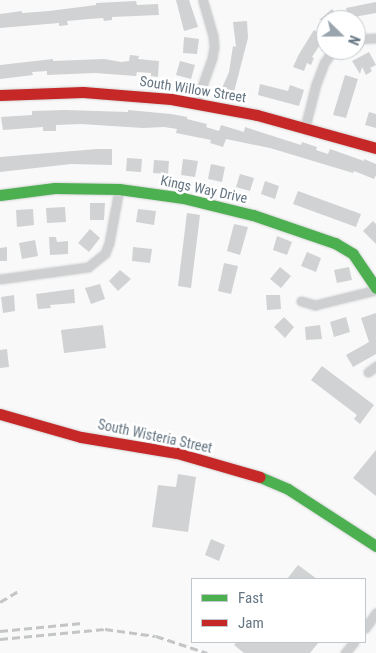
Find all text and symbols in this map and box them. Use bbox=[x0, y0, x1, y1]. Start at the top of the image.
north arrow bbox=[316, 10, 366, 60]
text: N bbox=[345, 33, 363, 47]
street label: South Willow Street bbox=[139, 72, 247, 106]
street label: Kings Way Drive bbox=[159, 172, 249, 206]
street label: South Wisteria Street bbox=[96, 416, 214, 456]
legend bbox=[191, 578, 366, 643]
text: Fast bbox=[238, 589, 263, 607]
text: Jam bbox=[238, 614, 264, 632]

